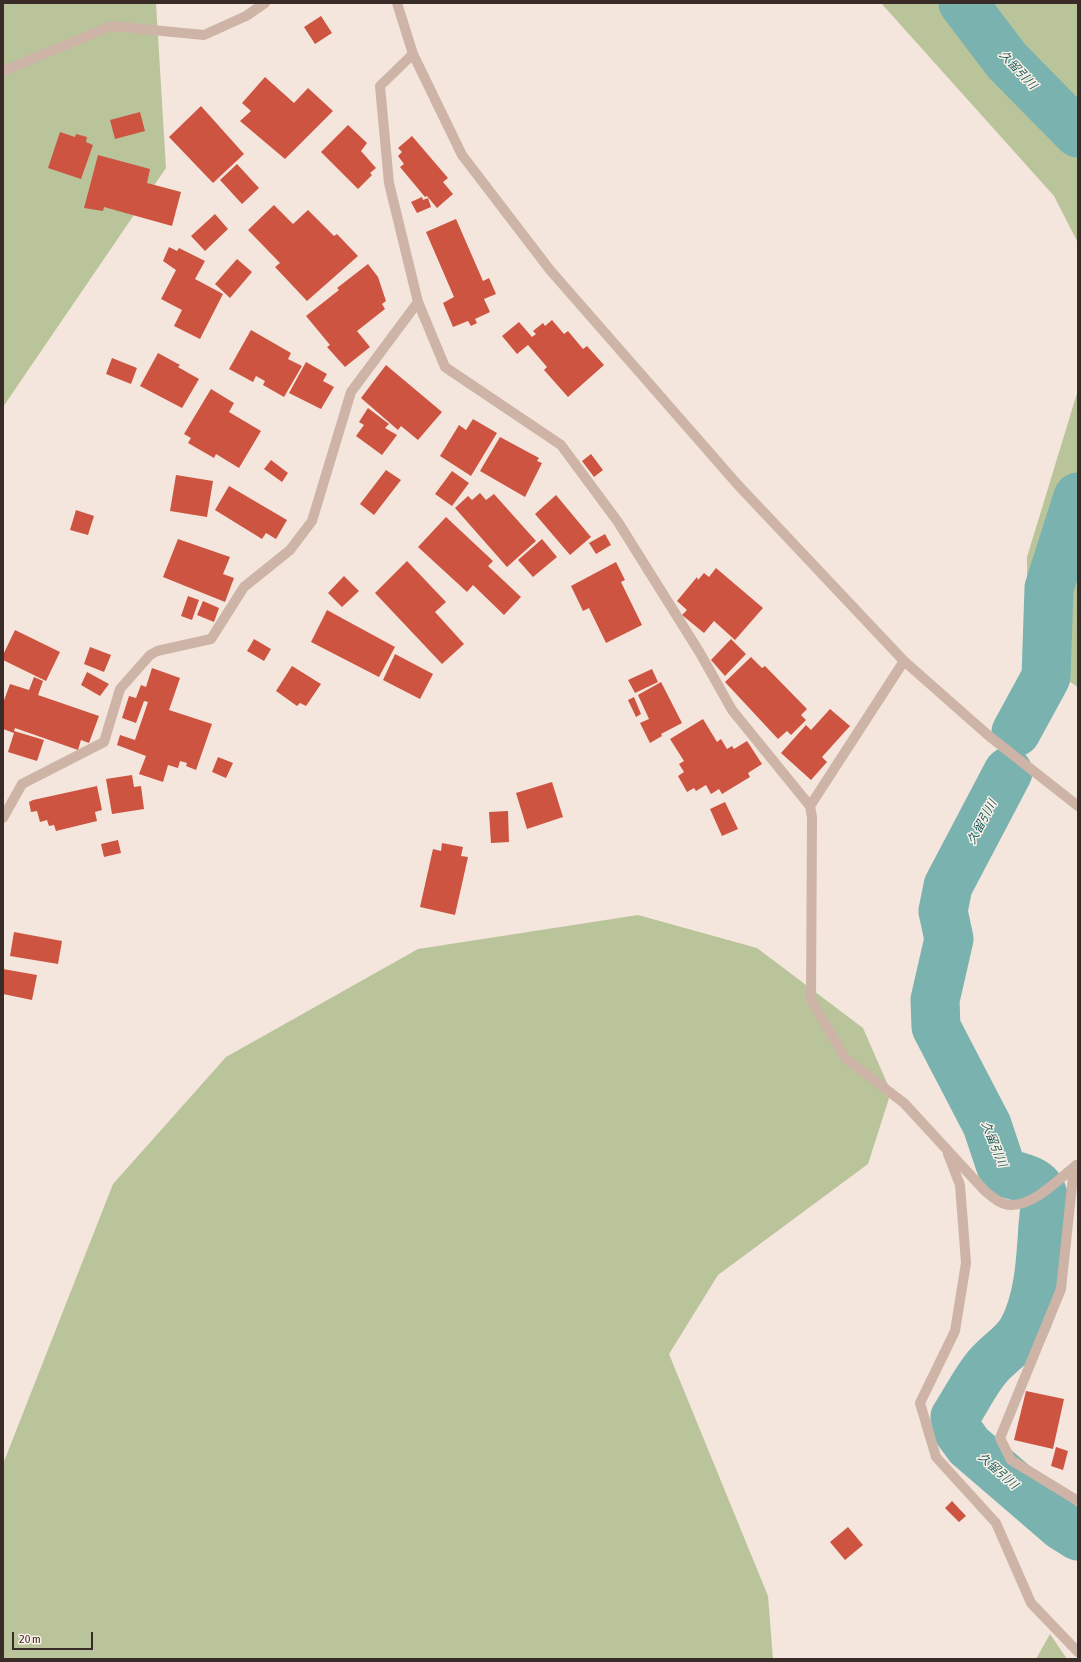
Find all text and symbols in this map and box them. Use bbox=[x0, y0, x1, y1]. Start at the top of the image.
water label: 久留引川 bbox=[996, 48, 1040, 92]
water label: 久留引川 bbox=[964, 797, 1000, 847]
water label: 久留引川 bbox=[978, 1119, 1010, 1169]
water label: 久留引川 bbox=[975, 1450, 1021, 1492]
scale bar bbox=[14, 1624, 95, 1650]
text: 20 m bbox=[19, 1632, 41, 1646]

